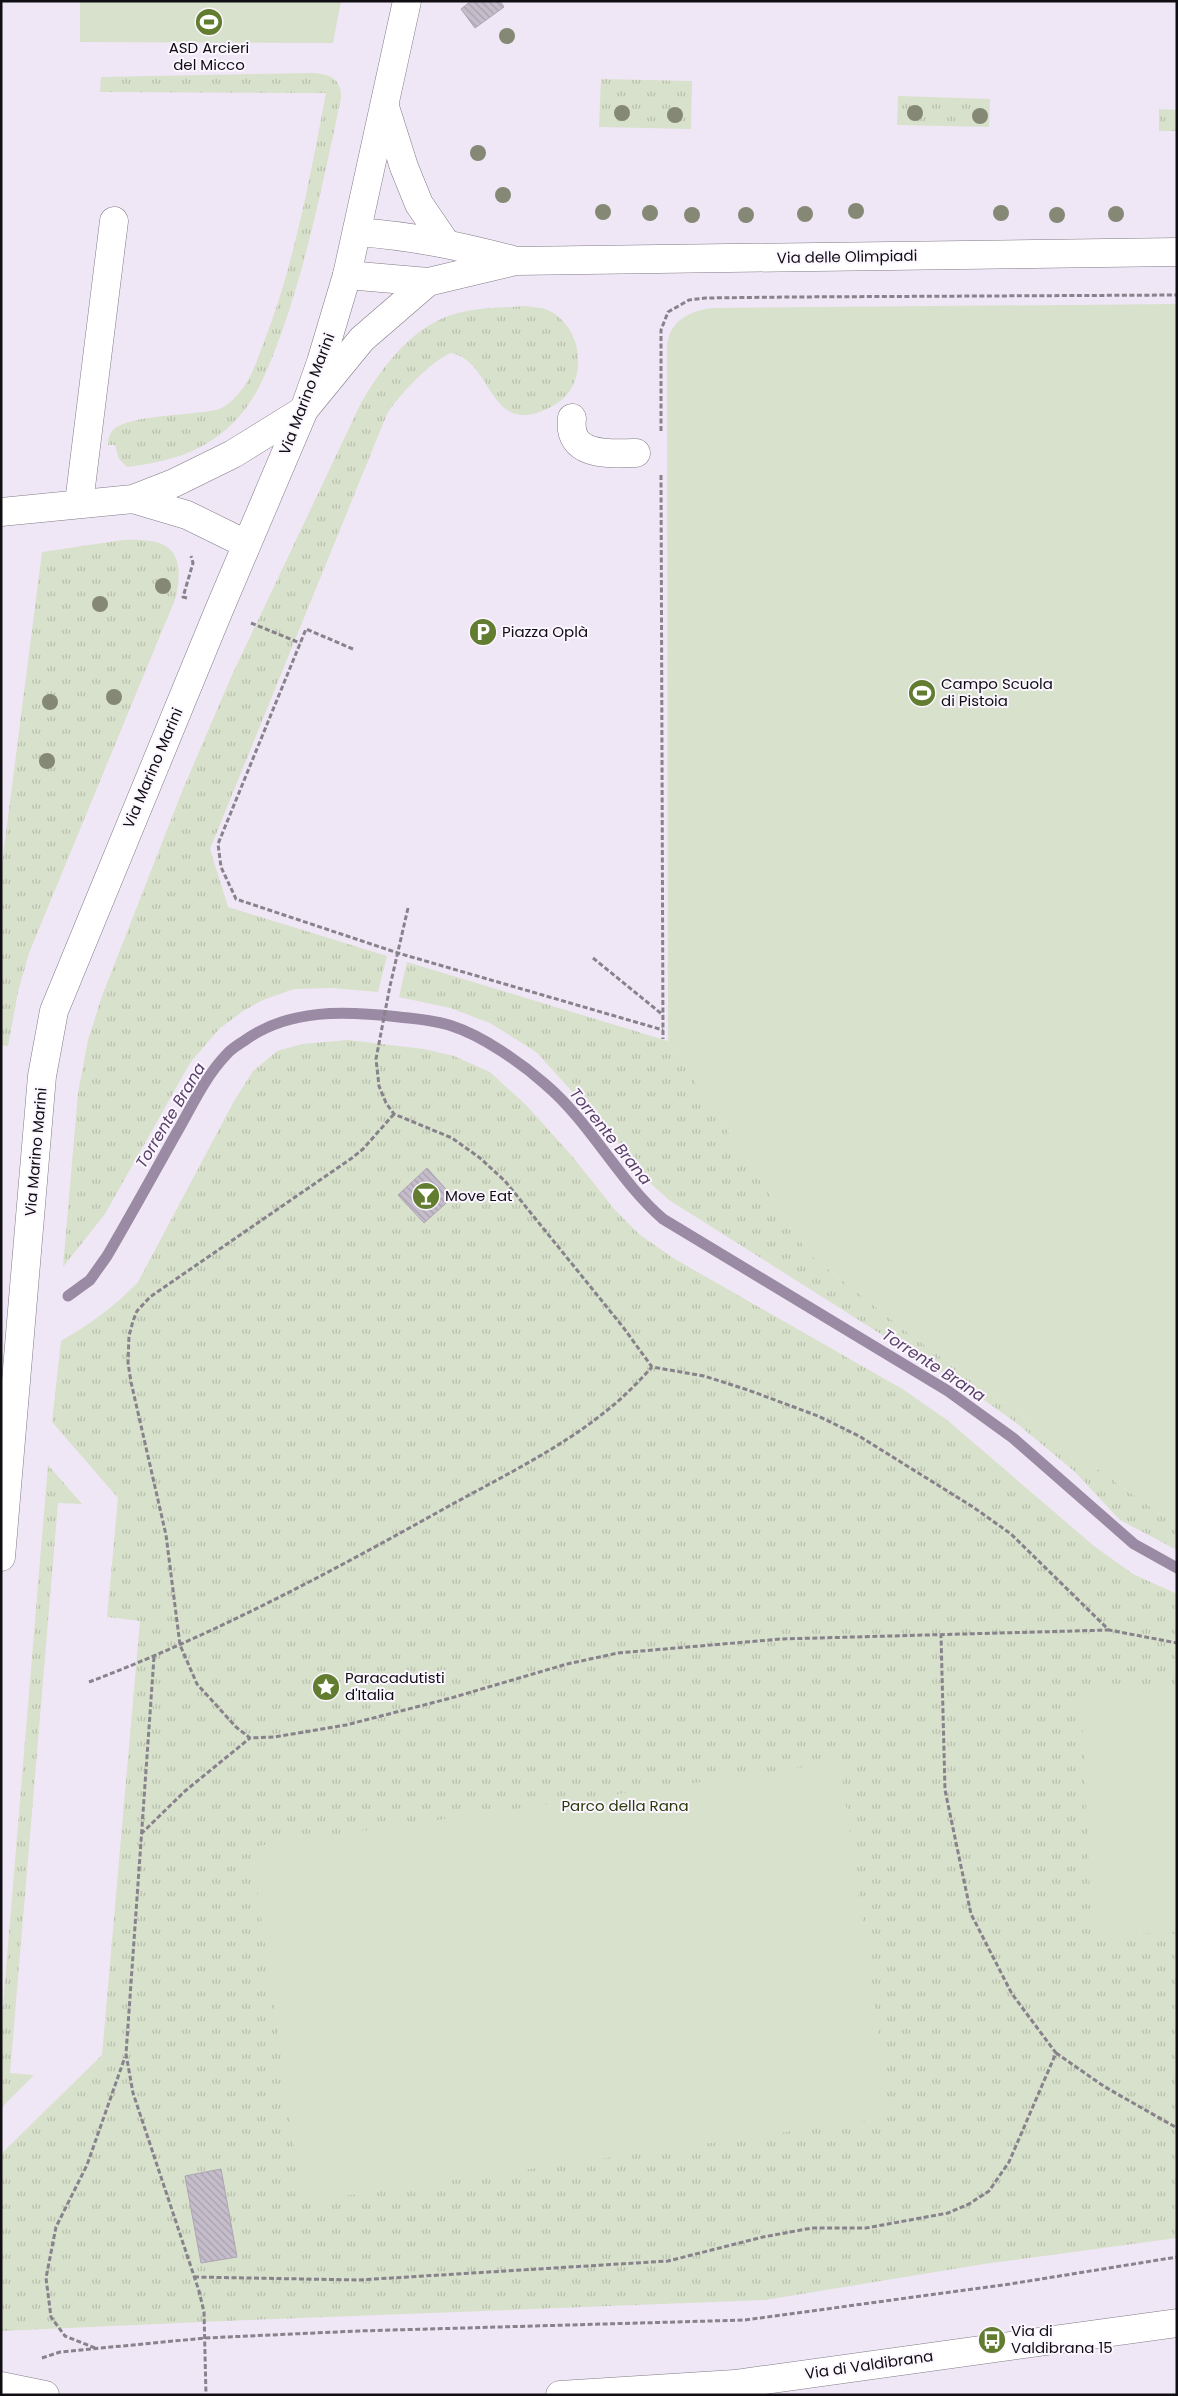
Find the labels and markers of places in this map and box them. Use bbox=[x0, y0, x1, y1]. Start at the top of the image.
sports icon: ASD Arcieri del Micco bbox=[194, 7, 224, 37]
place label: ASD Arcieri del Micco bbox=[169, 37, 249, 75]
parking icon: Piazza Oplà bbox=[468, 617, 498, 647]
place label: Piazza Oplà bbox=[502, 621, 588, 642]
place label: Campo Scuola di Pistoia bbox=[941, 673, 1053, 711]
sports icon: Campo Scuola di Pistoia bbox=[907, 678, 937, 708]
bar icon: Move Eat bbox=[411, 1181, 441, 1211]
place label: Move Eat bbox=[445, 1185, 513, 1206]
place label: Paracadutisti d'Italia bbox=[345, 1667, 445, 1705]
place icon: Paracadutisti d'Italia bbox=[311, 1672, 341, 1702]
place label: Via di Valdibrana 15 bbox=[1011, 2320, 1113, 2358]
bus stop icon: Via di Valdibrana 15 bbox=[977, 2325, 1007, 2355]

